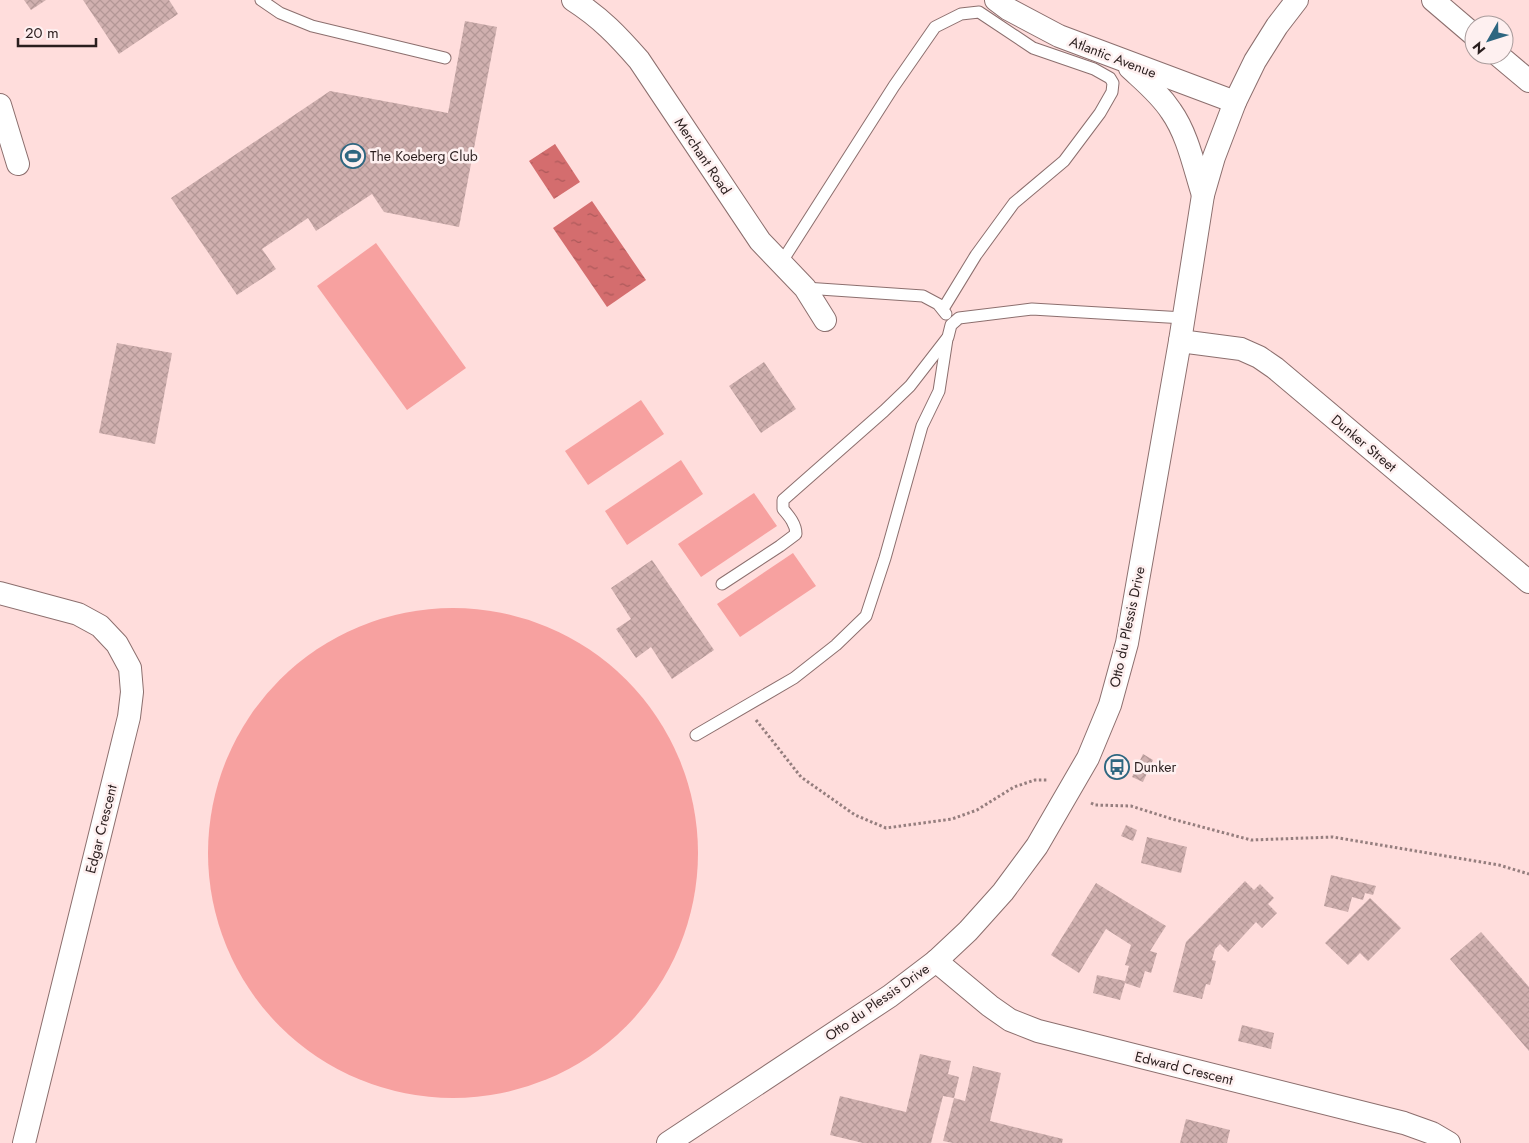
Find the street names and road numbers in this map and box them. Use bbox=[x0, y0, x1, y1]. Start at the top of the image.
street label: Atlantic Avenue bbox=[1067, 31, 1159, 83]
street label: Merchant Road bbox=[670, 114, 736, 198]
street label: Dunker Street bbox=[1327, 410, 1401, 477]
street label: Otto du Plessis Drive bbox=[1104, 565, 1150, 689]
street label: Edgar Crescent bbox=[80, 782, 122, 876]
street label: Otto du Plessis Drive bbox=[821, 958, 933, 1046]
street label: Edward Crescent bbox=[1133, 1046, 1236, 1090]

